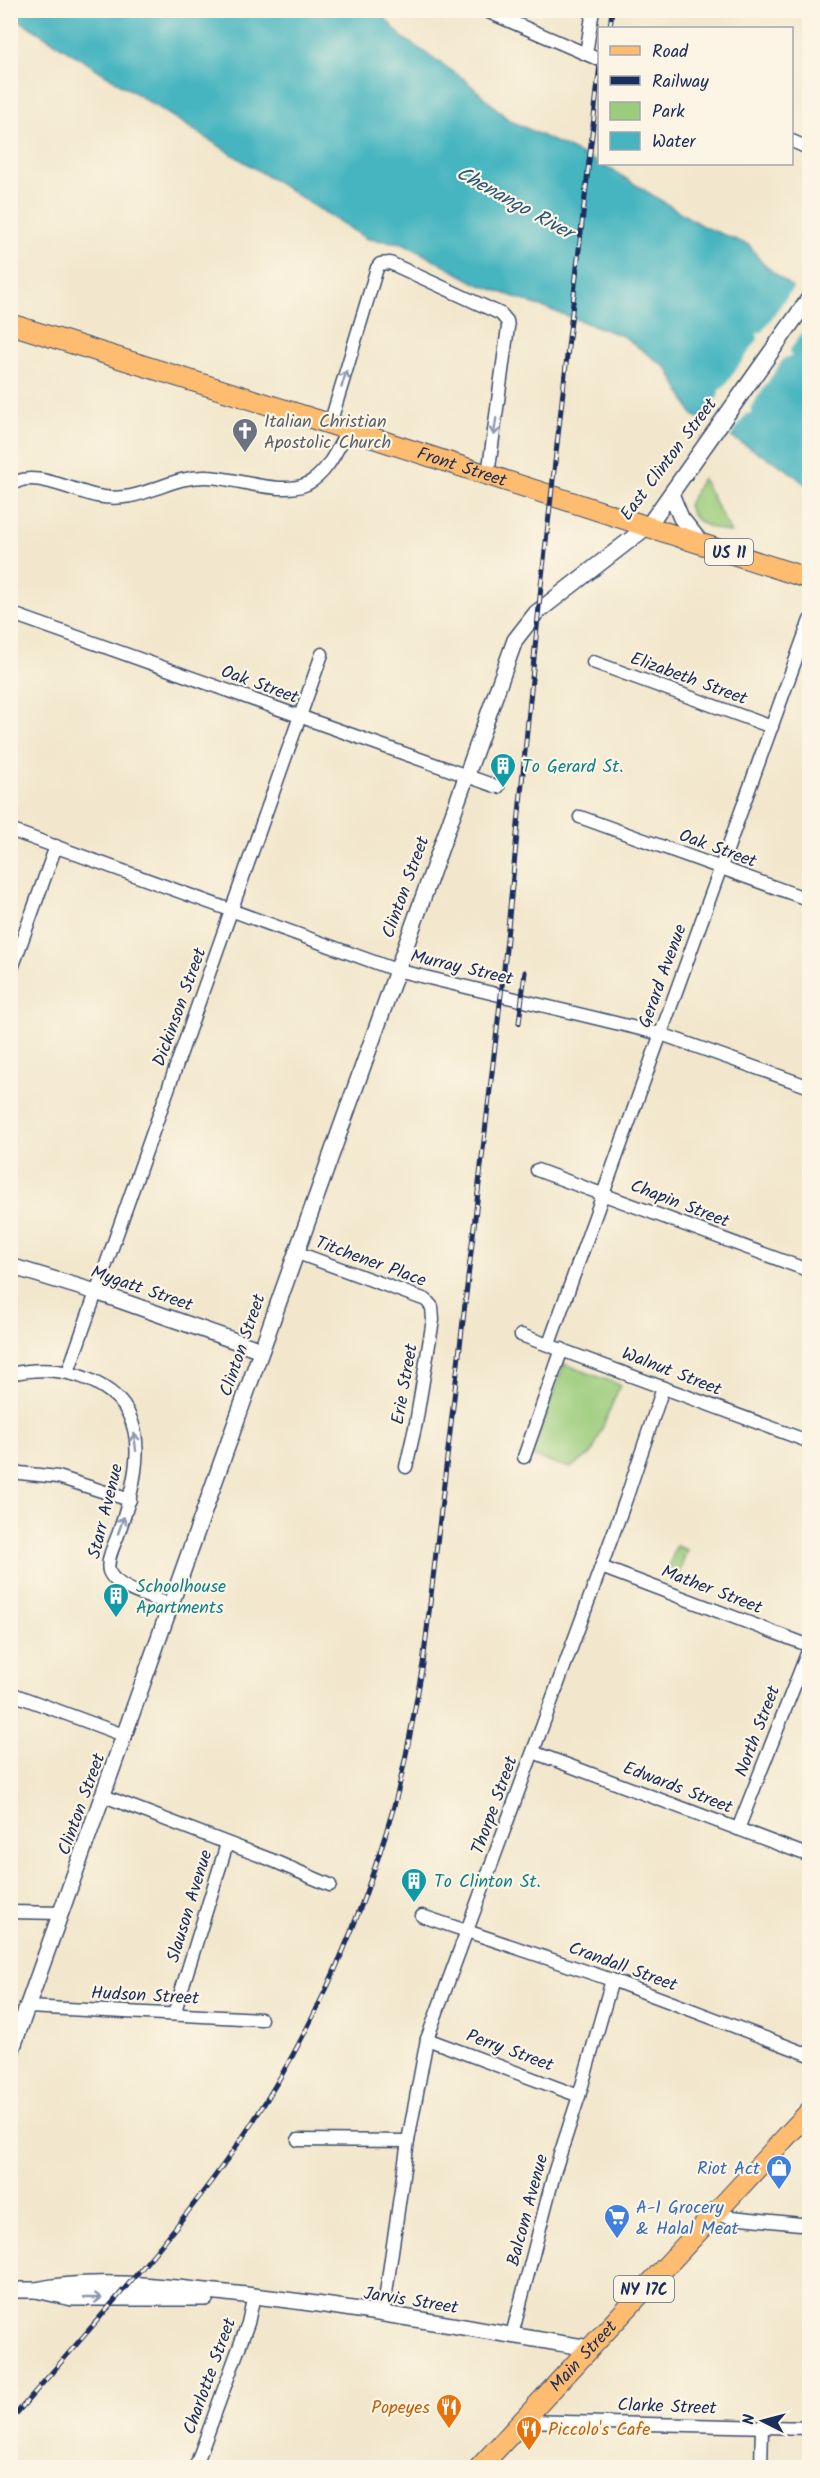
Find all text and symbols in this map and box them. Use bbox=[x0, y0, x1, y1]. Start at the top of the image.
legend bbox=[598, 27, 793, 165]
text: Road bbox=[652, 38, 689, 67]
text: Railway bbox=[652, 68, 709, 97]
text: Park bbox=[652, 98, 685, 127]
text: Water bbox=[652, 128, 697, 157]
water label: Chenango River bbox=[450, 158, 582, 251]
one-way arrow bbox=[339, 370, 350, 389]
street label: East Clinton Street bbox=[613, 391, 726, 528]
place label: Italian Christian Apostolic Church bbox=[264, 408, 391, 458]
church icon: Italian Christian Apostolic Church bbox=[230, 416, 260, 454]
one-way arrow bbox=[489, 417, 500, 437]
street label: Front Street bbox=[413, 440, 511, 496]
road number: US 11 bbox=[705, 539, 753, 565]
street label: Elizabeth Street bbox=[626, 645, 752, 714]
street label: Oak Street bbox=[217, 658, 303, 713]
building icon: To Gerard St. bbox=[488, 751, 518, 789]
place label: To Gerard St. bbox=[522, 753, 623, 782]
street label: Oak Street bbox=[675, 822, 761, 877]
street label: Clinton Street bbox=[375, 831, 439, 943]
street label: Gerard Avenue bbox=[631, 921, 696, 1033]
street label: Dickinson Street bbox=[145, 943, 216, 1071]
street label: Murray Street bbox=[407, 943, 517, 995]
street label: Chapin Street bbox=[626, 1172, 734, 1237]
street label: Titchener Place bbox=[311, 1229, 430, 1296]
street label: Mygatt Street bbox=[86, 1258, 198, 1321]
street label: Clinton Street bbox=[212, 1289, 275, 1401]
street label: Erie Street bbox=[384, 1340, 427, 1427]
street label: Walnut Street bbox=[617, 1340, 727, 1405]
one-way arrow bbox=[130, 1433, 141, 1452]
street label: Starr Avenue bbox=[81, 1461, 132, 1562]
one-way arrow bbox=[116, 1516, 127, 1535]
street label: Mather Street bbox=[657, 1558, 767, 1623]
place label: Schoolhouse Apartments bbox=[136, 1573, 226, 1623]
building icon: Schoolhouse Apartments bbox=[101, 1581, 131, 1619]
street label: North Street bbox=[728, 1681, 789, 1781]
street label: Clinton Street bbox=[51, 1748, 115, 1860]
street label: Thorpe Street bbox=[464, 1751, 527, 1859]
street label: Edwards Street bbox=[618, 1754, 738, 1823]
street label: Slauson Avenue bbox=[160, 1846, 221, 1966]
building icon: To Clinton St. bbox=[399, 1866, 429, 1904]
place label: To Clinton St. bbox=[434, 1868, 541, 1897]
street label: Crandall Street bbox=[564, 1934, 682, 2001]
street label: Hudson Street bbox=[90, 1979, 201, 2014]
street label: Perry Street bbox=[462, 2022, 558, 2081]
street label: Balcom Avenue bbox=[500, 2151, 557, 2270]
shop icon: Riot Act bbox=[764, 2153, 794, 2191]
place label: Riot Act bbox=[697, 2155, 761, 2184]
place label: A-1 Grocery & Halal Meat bbox=[636, 2194, 740, 2244]
supermarket icon: A-1 Grocery & Halal Meat bbox=[602, 2202, 632, 2240]
road number: NY 17C bbox=[614, 2276, 674, 2302]
street label: Jarvis Street bbox=[361, 2280, 461, 2323]
one-way arrow bbox=[83, 2292, 103, 2304]
street label: Charlotte Street bbox=[176, 2313, 245, 2439]
street label: Main Street bbox=[543, 2313, 626, 2399]
street label: Clarke Street bbox=[617, 2391, 718, 2424]
north arrow bbox=[733, 2391, 793, 2451]
restaurant icon: Popeyes bbox=[434, 2392, 464, 2430]
place label: Popeyes bbox=[371, 2394, 430, 2423]
text: N bbox=[737, 2413, 763, 2426]
restaurant icon: Piccolo's Cafe bbox=[514, 2414, 544, 2452]
place label: Piccolo's Cafe bbox=[548, 2416, 650, 2445]

